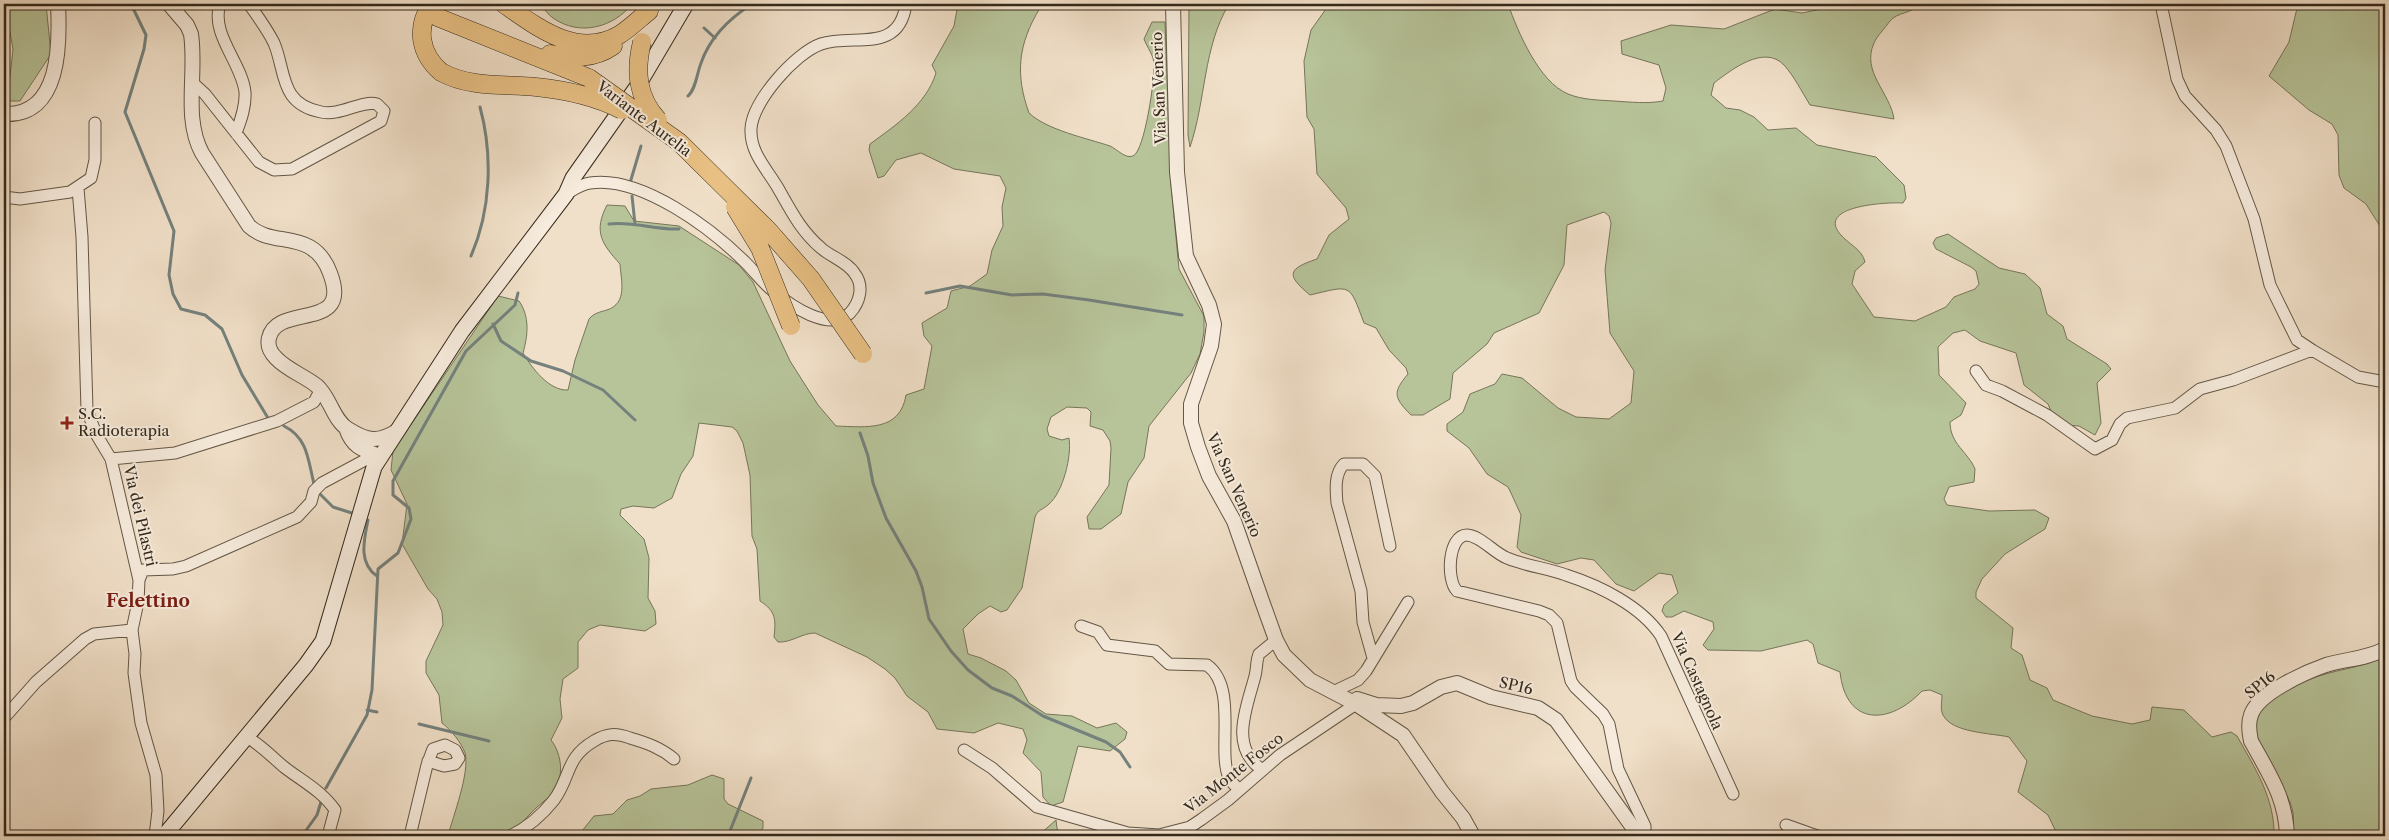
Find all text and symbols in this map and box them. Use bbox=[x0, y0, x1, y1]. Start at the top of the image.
street label: Via San Venerio bbox=[1147, 31, 1170, 146]
street label: Variante Aurelia bbox=[592, 76, 696, 161]
place label: S.C. Radioterapia bbox=[78, 404, 169, 440]
marker: S.C. Radioterapia bbox=[60, 416, 74, 430]
street label: Via San Venerio bbox=[1202, 429, 1266, 540]
street label: Via dei Pilastri bbox=[119, 463, 161, 568]
district label: Felettino bbox=[106, 590, 190, 612]
street label: Via Castagnola bbox=[1667, 628, 1728, 733]
street label: SP16 bbox=[2241, 666, 2279, 703]
street label: SP16 bbox=[1497, 672, 1535, 699]
street label: Via Monte Fosco bbox=[1180, 728, 1287, 818]

